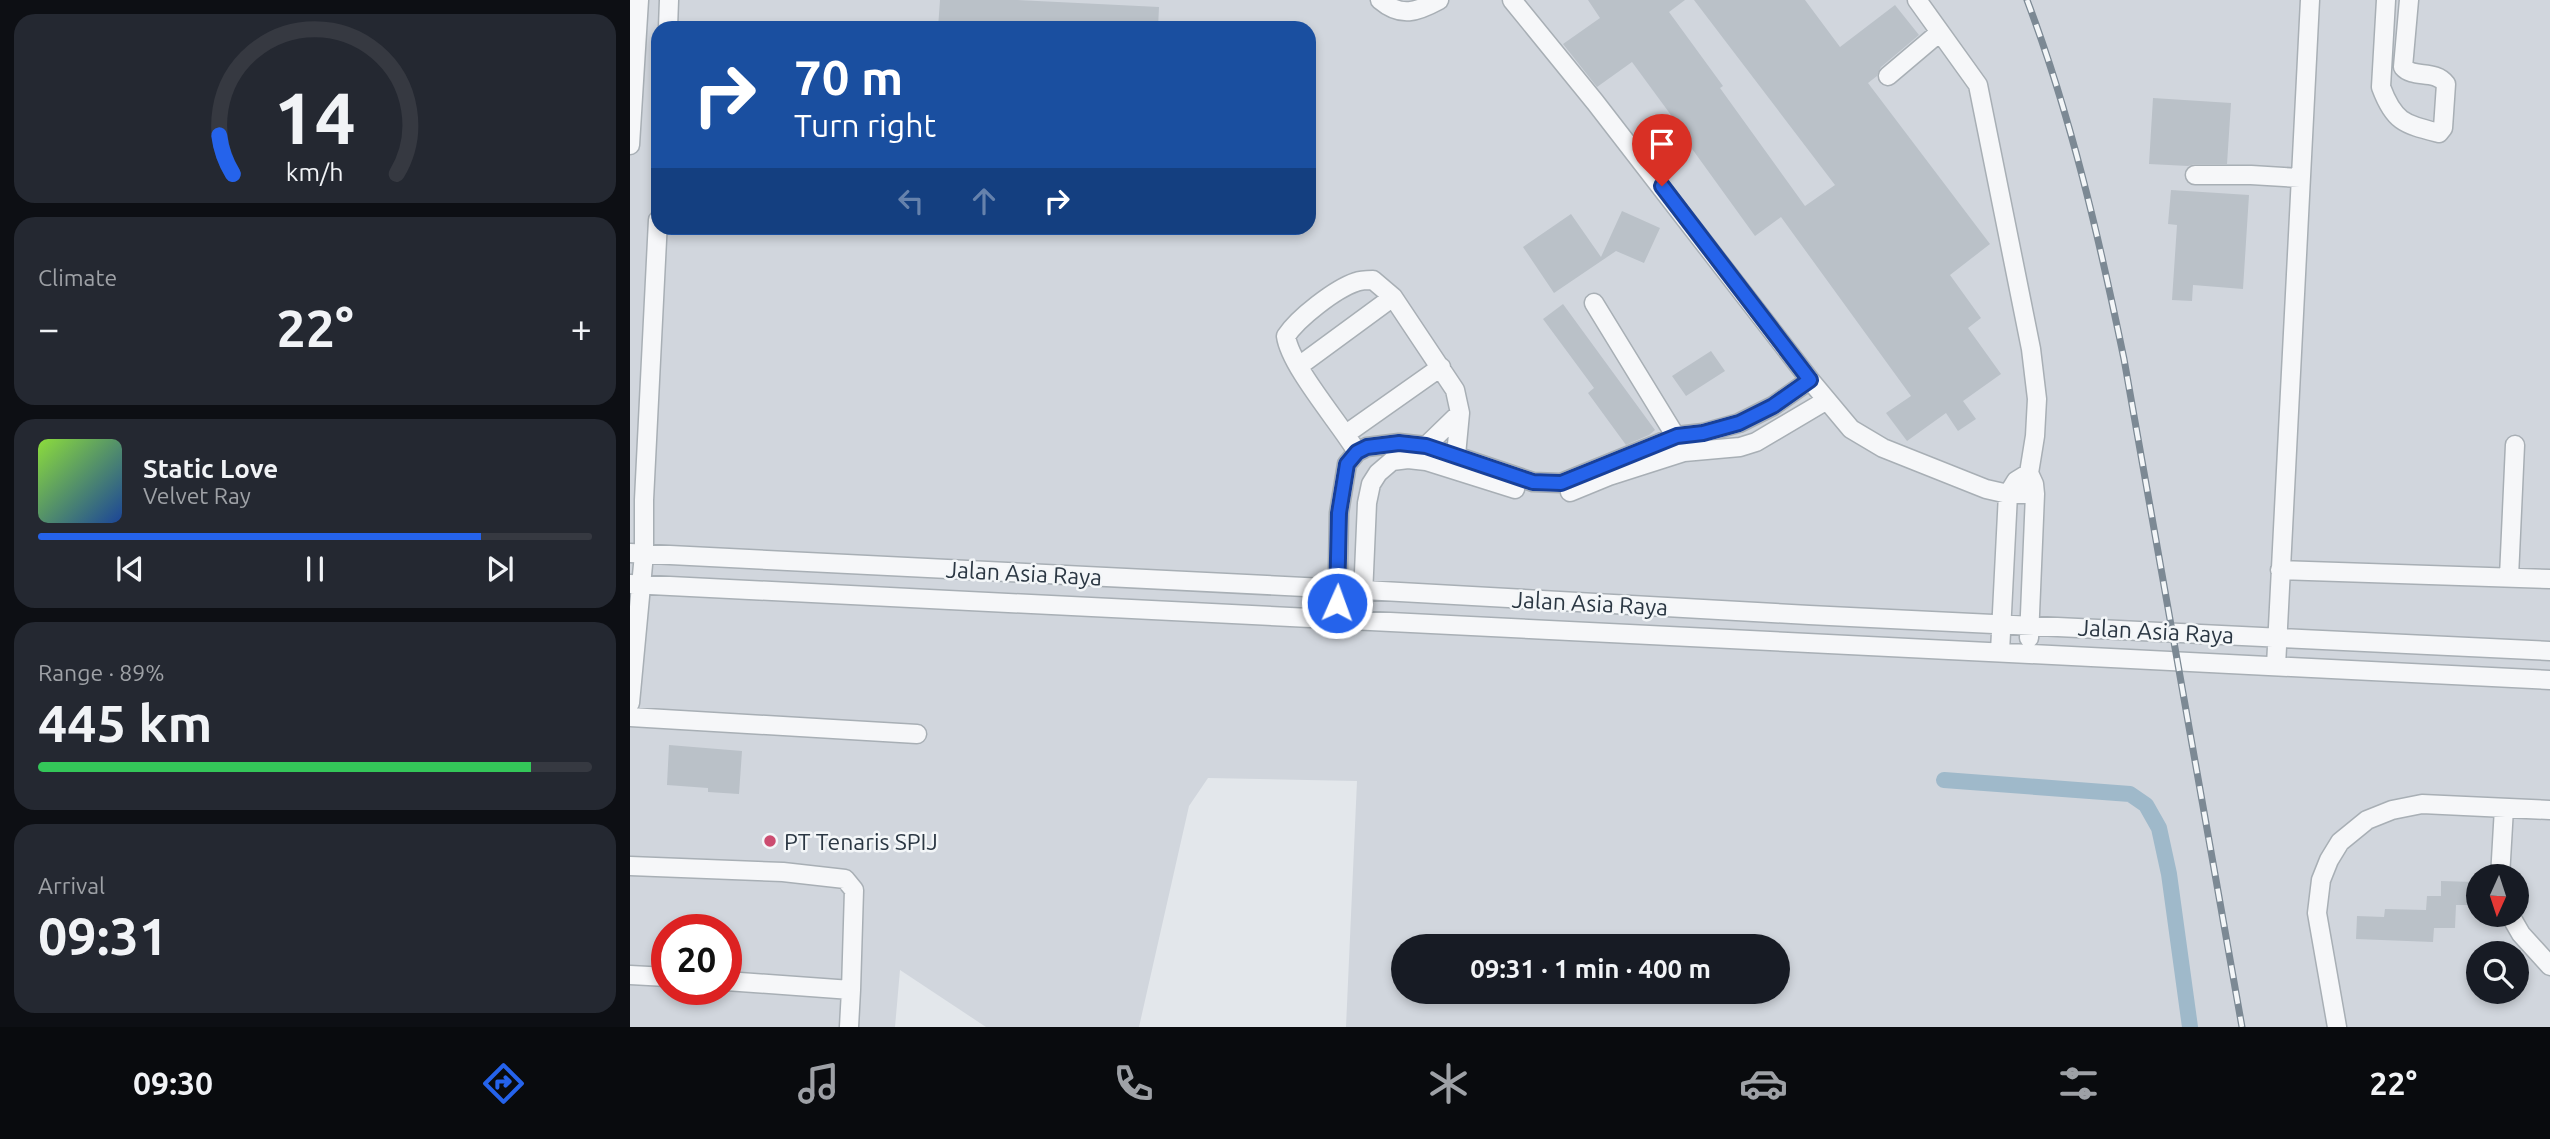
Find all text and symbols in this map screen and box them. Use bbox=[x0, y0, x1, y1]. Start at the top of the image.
icon: right bbox=[679, 49, 770, 140]
text: 70 m bbox=[794, 49, 903, 104]
text: 14 bbox=[274, 77, 356, 159]
text: Turn right bbox=[794, 107, 936, 143]
pin bbox=[1632, 114, 1692, 186]
icon: arrive bbox=[1643, 125, 1681, 163]
text: km/h bbox=[286, 158, 344, 186]
icon: left bbox=[892, 182, 930, 220]
icon: ahead bbox=[965, 182, 1003, 220]
icon: right bbox=[1038, 182, 1076, 220]
text: Climate bbox=[38, 265, 117, 290]
text: 22° bbox=[276, 299, 354, 357]
text: − bbox=[38, 307, 59, 349]
text: + bbox=[571, 307, 592, 349]
text: Static Love bbox=[143, 454, 278, 483]
text: Velvet Ray bbox=[143, 483, 251, 508]
icon: previous bbox=[111, 550, 149, 588]
icon: pause bbox=[296, 550, 334, 588]
icon: next bbox=[481, 550, 519, 588]
street label: Jalan Asia Raya bbox=[945, 556, 1103, 590]
position arrow bbox=[1300, 566, 1374, 640]
street label: Jalan Asia Raya bbox=[1511, 586, 1669, 620]
street label: Jalan Asia Raya bbox=[2077, 614, 2235, 648]
text: Range · 89% bbox=[38, 660, 165, 685]
text: 445 km bbox=[38, 694, 212, 752]
place label: PT Tenaris SPIJ bbox=[784, 829, 938, 854]
marker: PT Tenaris SPIJ bbox=[762, 833, 778, 849]
north arrow bbox=[2466, 864, 2529, 928]
map controls bbox=[2466, 864, 2529, 1004]
text: Arrival bbox=[38, 873, 105, 898]
text: 09:31 bbox=[38, 907, 168, 965]
speed limit sign: 20 bbox=[651, 914, 742, 1005]
button: search bbox=[2466, 941, 2529, 1004]
text: 09:31 · 1 min · 400 m bbox=[1470, 954, 1711, 983]
icon: directions bbox=[479, 1059, 528, 1108]
icon: music bbox=[794, 1059, 843, 1108]
icon: phone bbox=[1109, 1059, 1158, 1108]
icon: climate bbox=[1424, 1059, 1473, 1108]
icon: car bbox=[1739, 1059, 1788, 1108]
icon: filters bbox=[2054, 1059, 2103, 1108]
text: 09:30 bbox=[133, 1065, 213, 1101]
text: 22° bbox=[2370, 1065, 2417, 1101]

